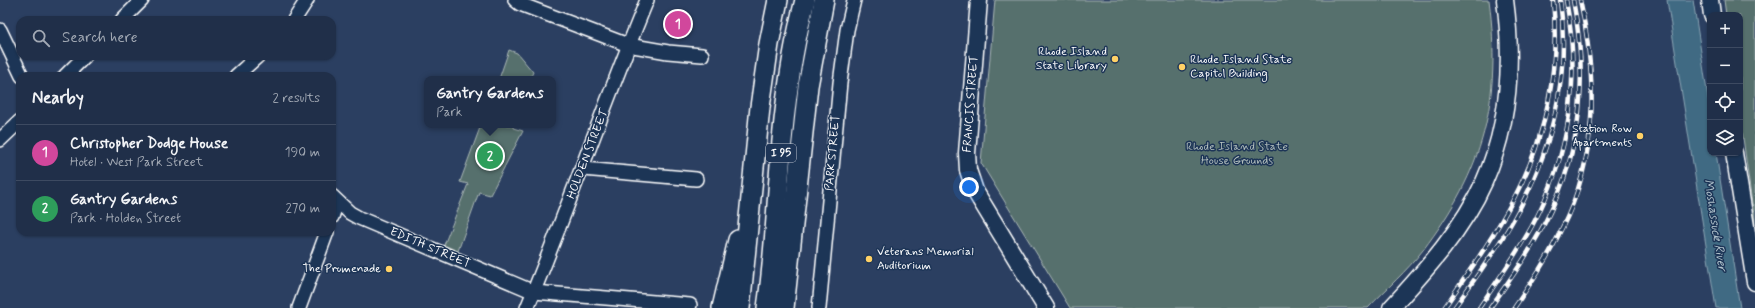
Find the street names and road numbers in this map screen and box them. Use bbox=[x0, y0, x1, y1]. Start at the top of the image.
street label: FRANCIS STREET bbox=[960, 55, 982, 153]
street label: HOLDEN STREET bbox=[563, 106, 613, 201]
street label: PARK STREET bbox=[822, 114, 844, 192]
road number: I 95 bbox=[766, 144, 796, 162]
street label: EDITH STREET bbox=[387, 224, 473, 272]

